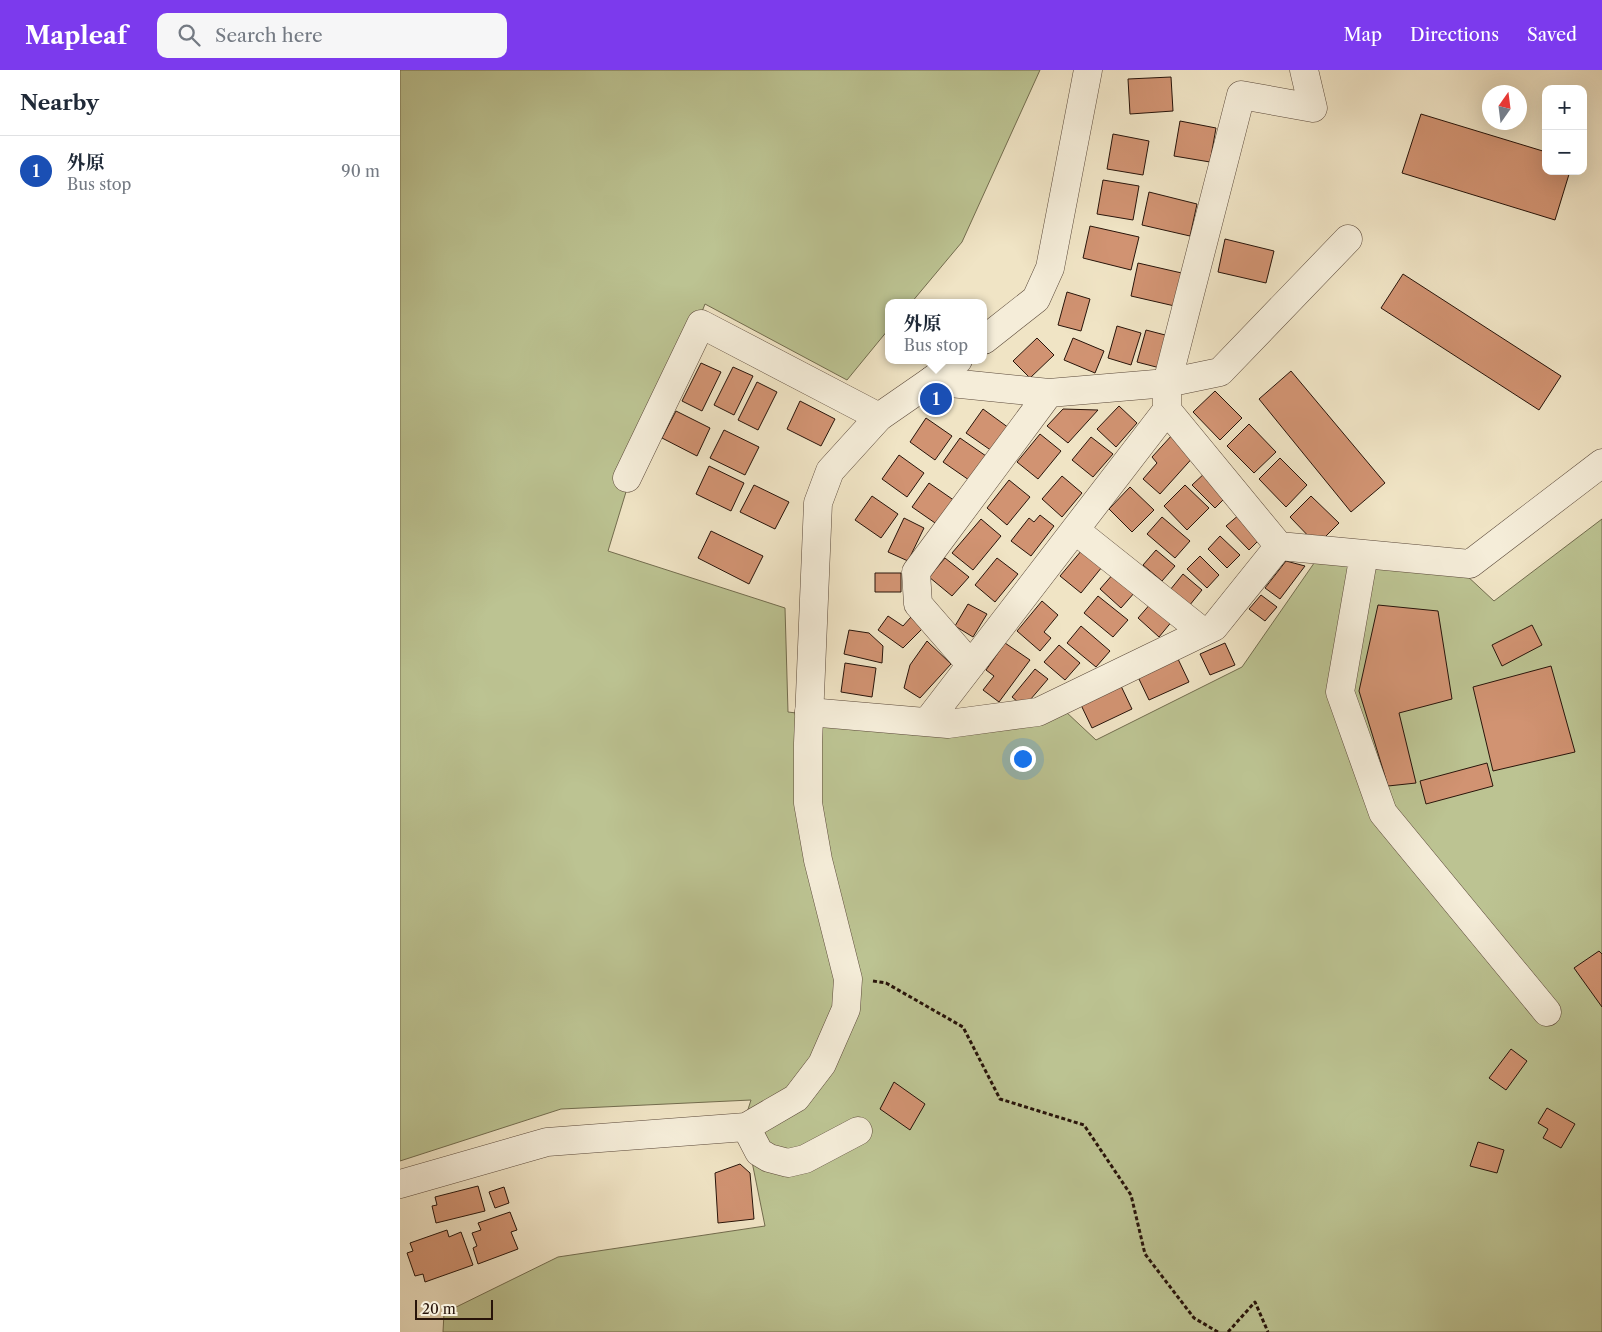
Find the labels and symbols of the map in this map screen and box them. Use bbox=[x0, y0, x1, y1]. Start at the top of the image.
north arrow bbox=[1482, 85, 1527, 130]
pin: 1 bbox=[920, 380, 952, 418]
your location bbox=[1010, 746, 1036, 772]
scale bar bbox=[415, 1297, 492, 1320]

